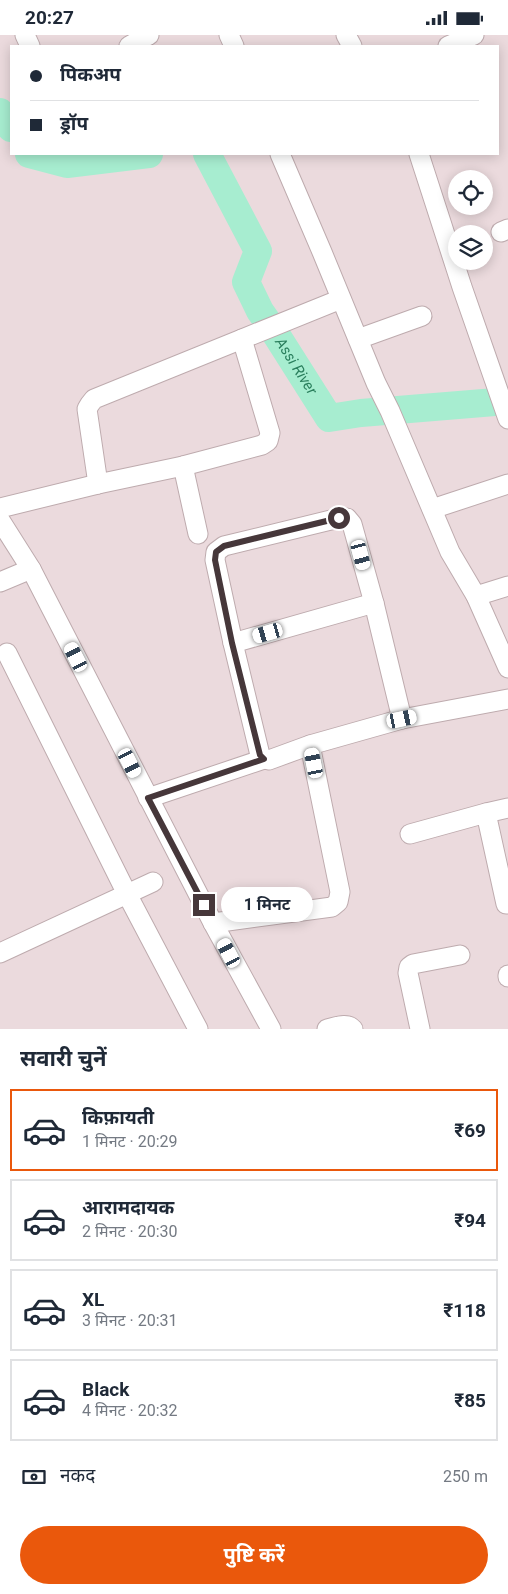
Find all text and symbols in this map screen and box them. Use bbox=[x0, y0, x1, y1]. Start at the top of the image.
text: 20:27 bbox=[25, 6, 74, 29]
text: पिकअप bbox=[60, 63, 121, 86]
text: ड्रॉप bbox=[60, 112, 88, 135]
map controls bbox=[448, 170, 493, 270]
button: locate bbox=[448, 170, 493, 215]
button: layers bbox=[448, 225, 493, 270]
water label: Assi River bbox=[271, 334, 321, 399]
route start bbox=[328, 507, 350, 529]
car bbox=[349, 539, 372, 571]
car bbox=[251, 622, 284, 644]
car bbox=[62, 640, 89, 674]
car bbox=[385, 709, 418, 729]
car bbox=[116, 746, 143, 780]
car bbox=[303, 747, 324, 779]
callout: 1 मिनट bbox=[222, 887, 314, 923]
route end bbox=[193, 894, 215, 916]
text: 1 मिनट bbox=[244, 895, 290, 914]
car bbox=[215, 936, 242, 970]
text: सवारी चुनें bbox=[20, 1046, 106, 1071]
text: किफ़ायती bbox=[82, 1106, 154, 1129]
icon: car bbox=[22, 1108, 67, 1153]
text: ₹69 bbox=[454, 1119, 486, 1142]
text: 1 मिनट · 20:29 bbox=[82, 1132, 178, 1151]
text: आरामदायक bbox=[82, 1196, 174, 1219]
icon: car bbox=[22, 1198, 67, 1243]
text: ₹94 bbox=[454, 1209, 486, 1232]
text: 2 मिनट · 20:30 bbox=[82, 1222, 178, 1241]
icon: car bbox=[22, 1288, 67, 1333]
text: XL bbox=[82, 1288, 104, 1311]
text: ₹118 bbox=[443, 1299, 486, 1322]
text: 3 मिनट · 20:31 bbox=[82, 1311, 178, 1330]
icon: car bbox=[22, 1378, 67, 1423]
text: Black bbox=[82, 1378, 129, 1401]
text: ₹85 bbox=[454, 1389, 486, 1412]
text: 4 मिनट · 20:32 bbox=[82, 1401, 178, 1420]
icon: cash bbox=[20, 1463, 48, 1491]
text: नकद bbox=[60, 1464, 95, 1487]
text: 250 m bbox=[443, 1467, 488, 1486]
button: पुष्टि करें bbox=[20, 1526, 488, 1584]

